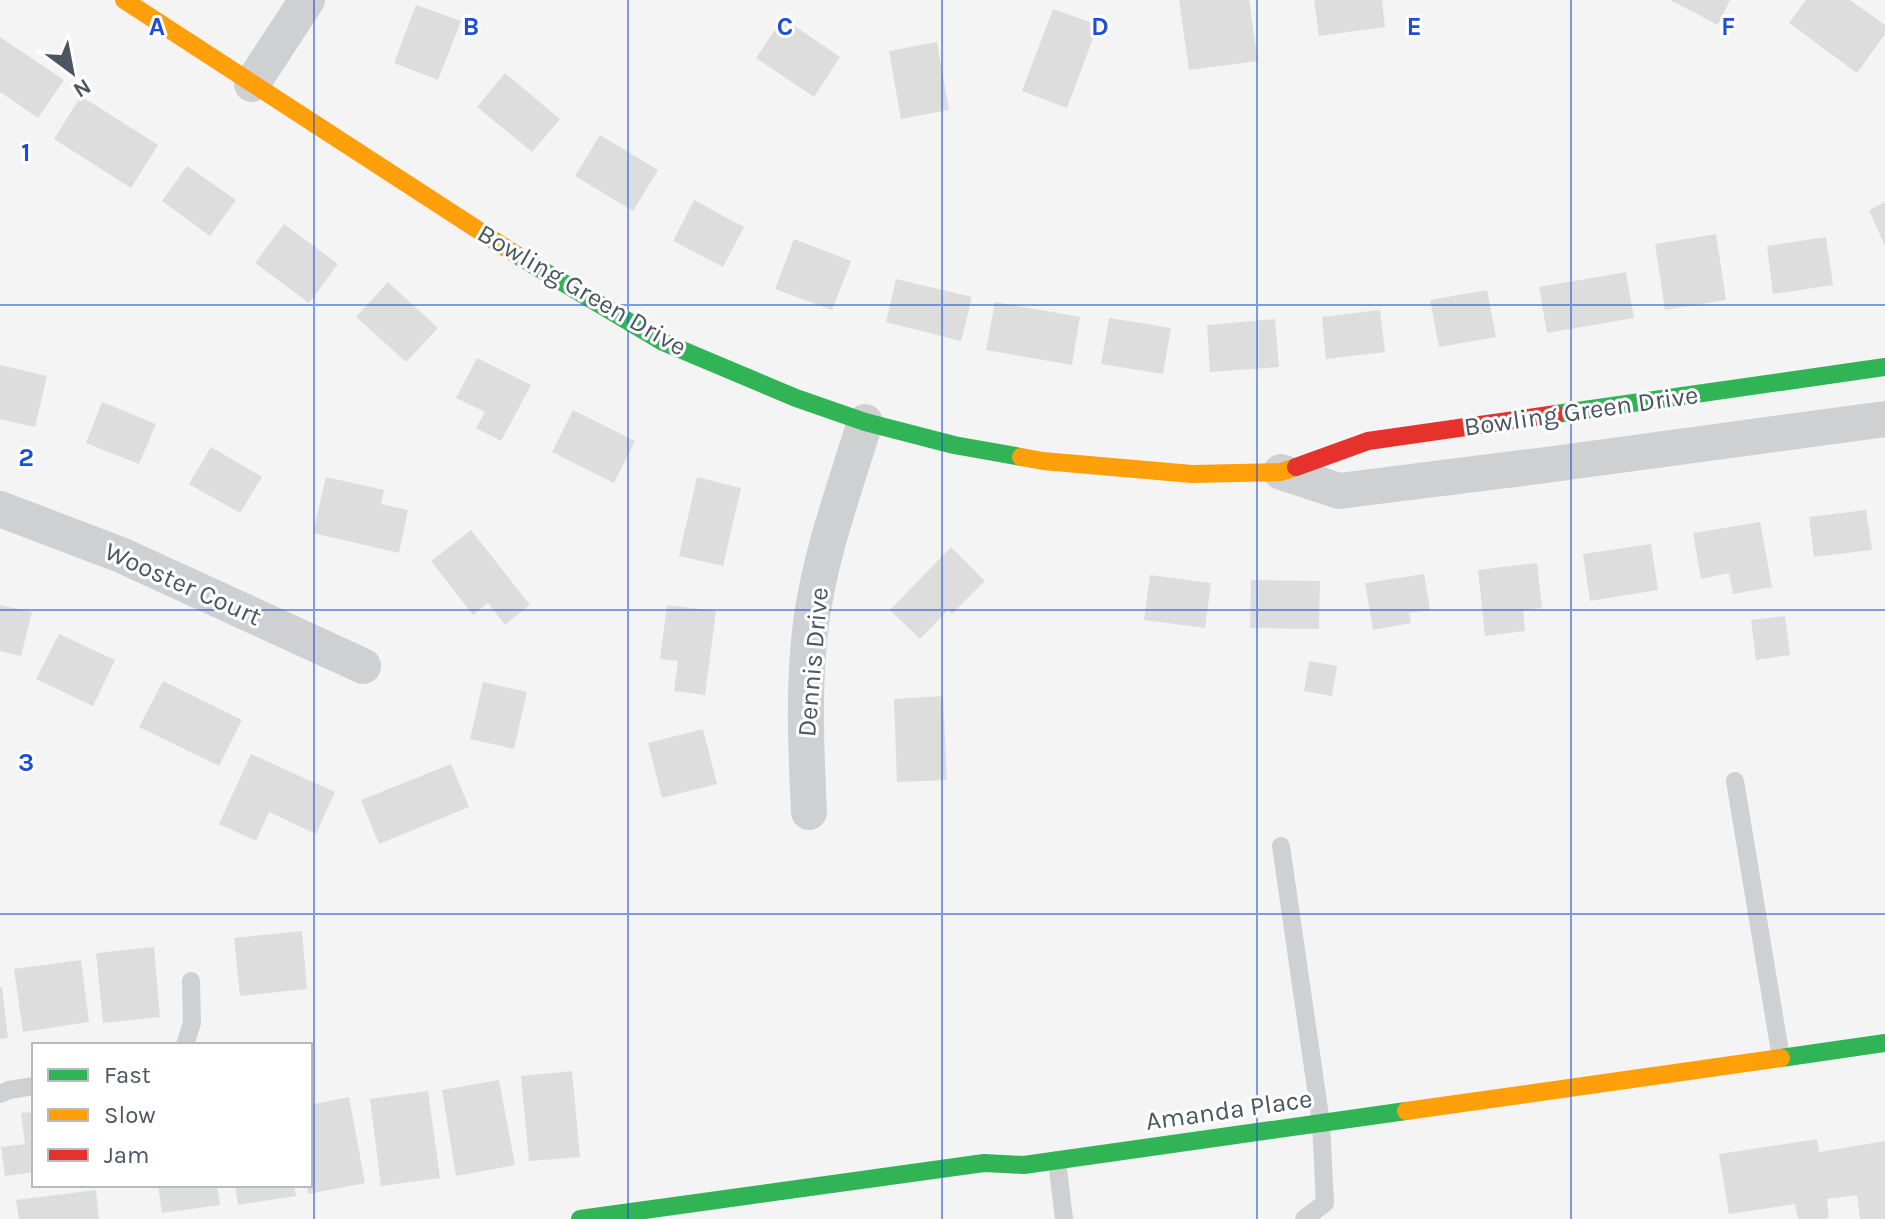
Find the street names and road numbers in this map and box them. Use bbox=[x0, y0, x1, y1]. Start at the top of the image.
street label: Bowling Green Drive bbox=[472, 218, 692, 362]
street label: Bowling Green Drive bbox=[1462, 379, 1700, 443]
street label: Wooster Court bbox=[100, 536, 266, 632]
street label: Dennis Drive bbox=[791, 586, 835, 738]
street label: Amanda Place bbox=[1144, 1083, 1314, 1137]

